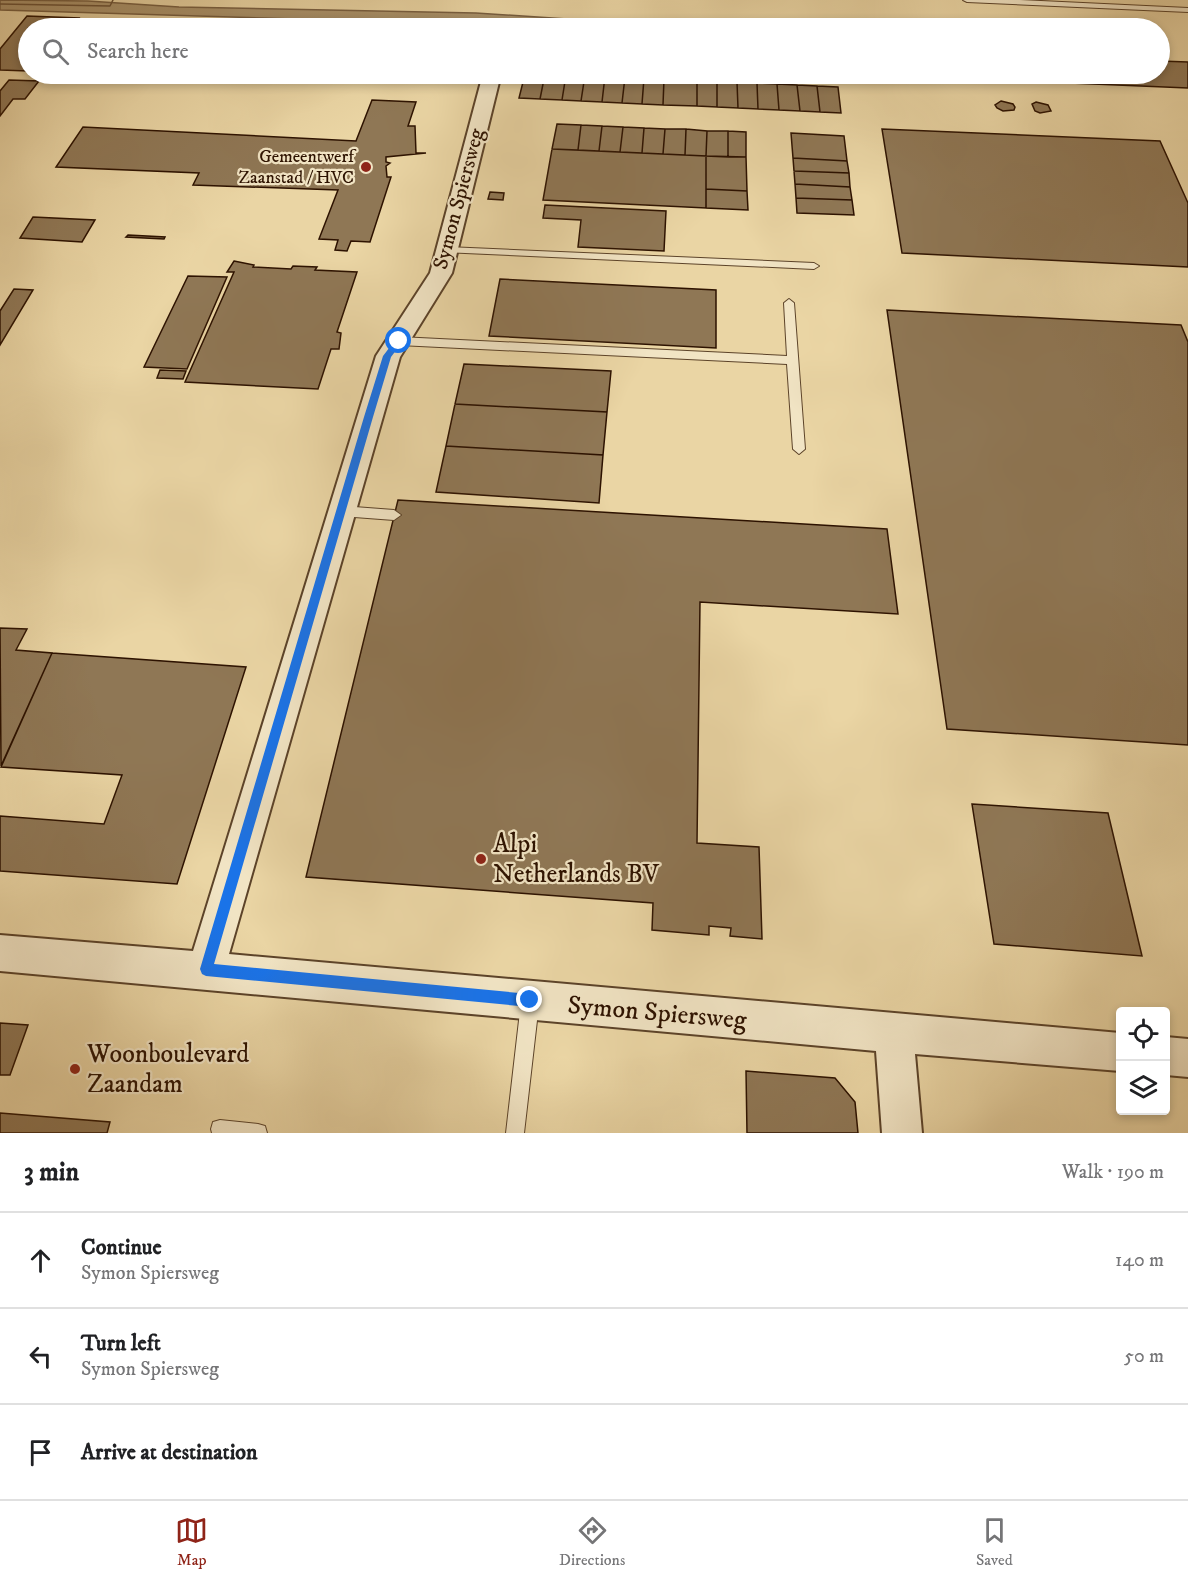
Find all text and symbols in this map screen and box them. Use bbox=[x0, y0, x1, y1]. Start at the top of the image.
search box bbox=[18, 18, 1170, 84]
icon: search bbox=[39, 35, 72, 68]
text: Search here bbox=[87, 38, 189, 65]
street label: Symon Spiersweg bbox=[428, 125, 491, 272]
place label: Gemeentwerf Zaanstad / HVC bbox=[239, 146, 357, 189]
marker: Gemeentwerf Zaanstad / HVC bbox=[359, 160, 373, 174]
route start bbox=[385, 327, 411, 353]
place label: Alpi Netherlands BV bbox=[493, 828, 660, 891]
marker: Alpi Netherlands BV bbox=[474, 852, 488, 866]
route end bbox=[516, 986, 542, 1012]
street label: Symon Spiersweg bbox=[566, 989, 748, 1037]
map controls bbox=[1116, 1007, 1170, 1115]
button: locate bbox=[1116, 1007, 1170, 1061]
place label: Woonboulevard Zaandam bbox=[86, 1038, 249, 1101]
button: layers bbox=[1116, 1061, 1170, 1115]
marker: Woonboulevard Zaandam bbox=[68, 1062, 82, 1076]
text: 3 min bbox=[24, 1156, 79, 1189]
text: Walk · 190 m bbox=[1062, 1160, 1164, 1185]
text: Continue bbox=[81, 1234, 162, 1261]
icon: ahead bbox=[24, 1244, 57, 1277]
text: 140 m bbox=[1115, 1248, 1164, 1273]
text: Symon Spiersweg bbox=[81, 1261, 219, 1286]
text: Turn left bbox=[81, 1330, 161, 1357]
icon: left bbox=[24, 1340, 57, 1373]
text: 50 m bbox=[1124, 1344, 1164, 1369]
text: Symon Spiersweg bbox=[81, 1357, 219, 1382]
icon: arrive bbox=[24, 1436, 57, 1469]
text: Arrive at destination bbox=[81, 1439, 258, 1466]
tab: Map bbox=[175, 1514, 208, 1570]
tab: Directions bbox=[559, 1514, 625, 1570]
tab: Saved bbox=[976, 1514, 1013, 1570]

